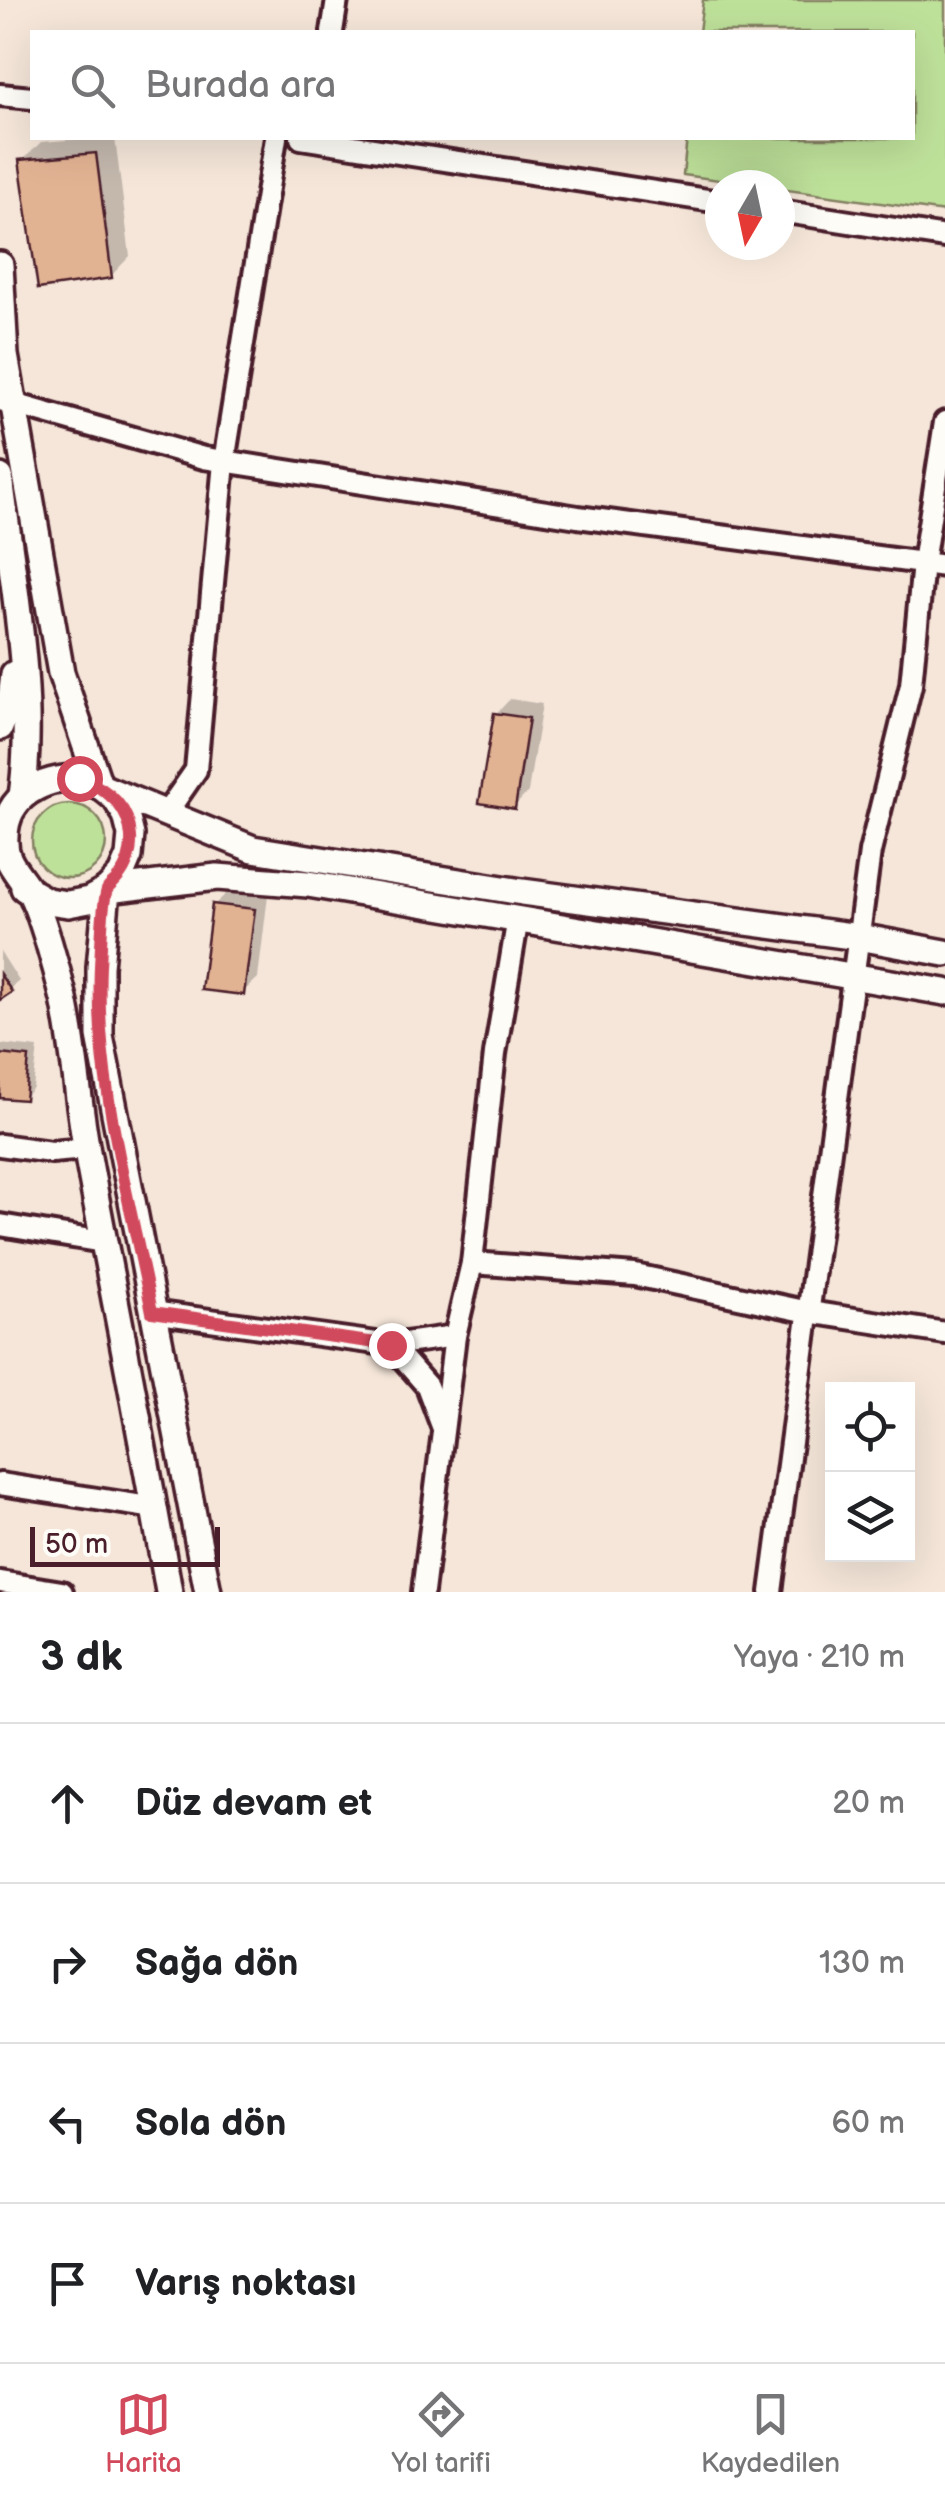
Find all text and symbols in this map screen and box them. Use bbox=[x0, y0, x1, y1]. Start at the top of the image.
search box bbox=[30, 30, 915, 140]
icon: search bbox=[65, 58, 120, 113]
text: Burada ara bbox=[145, 63, 336, 108]
north arrow bbox=[705, 170, 795, 260]
route start bbox=[57, 756, 103, 802]
route end bbox=[369, 1323, 415, 1369]
map controls bbox=[825, 1382, 915, 1562]
button: locate bbox=[825, 1382, 915, 1472]
button: layers bbox=[825, 1472, 915, 1562]
scale bar bbox=[30, 1522, 220, 1566]
text: 50 m bbox=[45, 1528, 108, 1561]
text: 3 dk bbox=[40, 1632, 122, 1683]
text: Yaya · 210 m bbox=[734, 1638, 905, 1677]
icon: ahead bbox=[40, 1776, 95, 1831]
text: Düz devam et bbox=[135, 1781, 372, 1826]
text: 20 m bbox=[832, 1784, 905, 1823]
icon: right bbox=[40, 1936, 95, 1991]
text: Sağa dön bbox=[135, 1941, 299, 1986]
text: 130 m bbox=[819, 1944, 905, 1983]
icon: left bbox=[40, 2096, 95, 2151]
text: Sola dön bbox=[135, 2101, 286, 2146]
text: 60 m bbox=[832, 2104, 905, 2143]
icon: arrive bbox=[40, 2256, 95, 2311]
text: Varış noktası bbox=[135, 2261, 356, 2306]
tab: Harita bbox=[105, 2387, 182, 2480]
tab: Yol tarifi bbox=[392, 2387, 491, 2480]
tab: Kaydedilen bbox=[701, 2387, 840, 2480]

